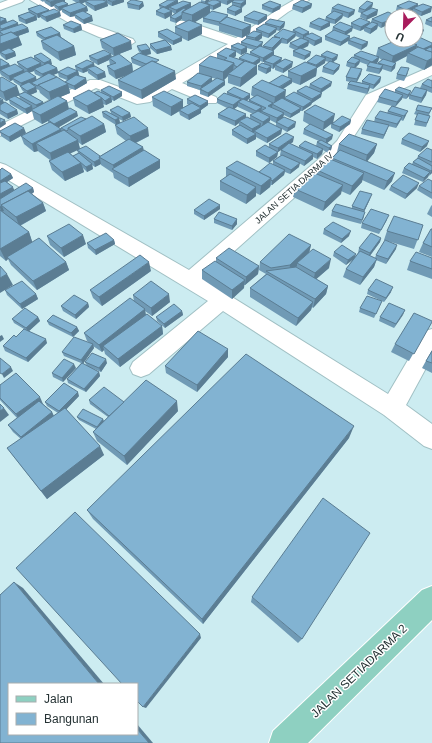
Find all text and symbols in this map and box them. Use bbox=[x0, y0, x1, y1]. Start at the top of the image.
north arrow bbox=[384, 8, 424, 48]
text: U bbox=[394, 30, 406, 44]
street label: JALAN SETIA DARMA IV bbox=[253, 150, 335, 226]
street label: JALAN SETIADARMA 2 bbox=[308, 621, 410, 721]
legend bbox=[8, 683, 138, 735]
text: Jalan bbox=[44, 692, 73, 706]
text: Bangunan bbox=[44, 712, 99, 726]

